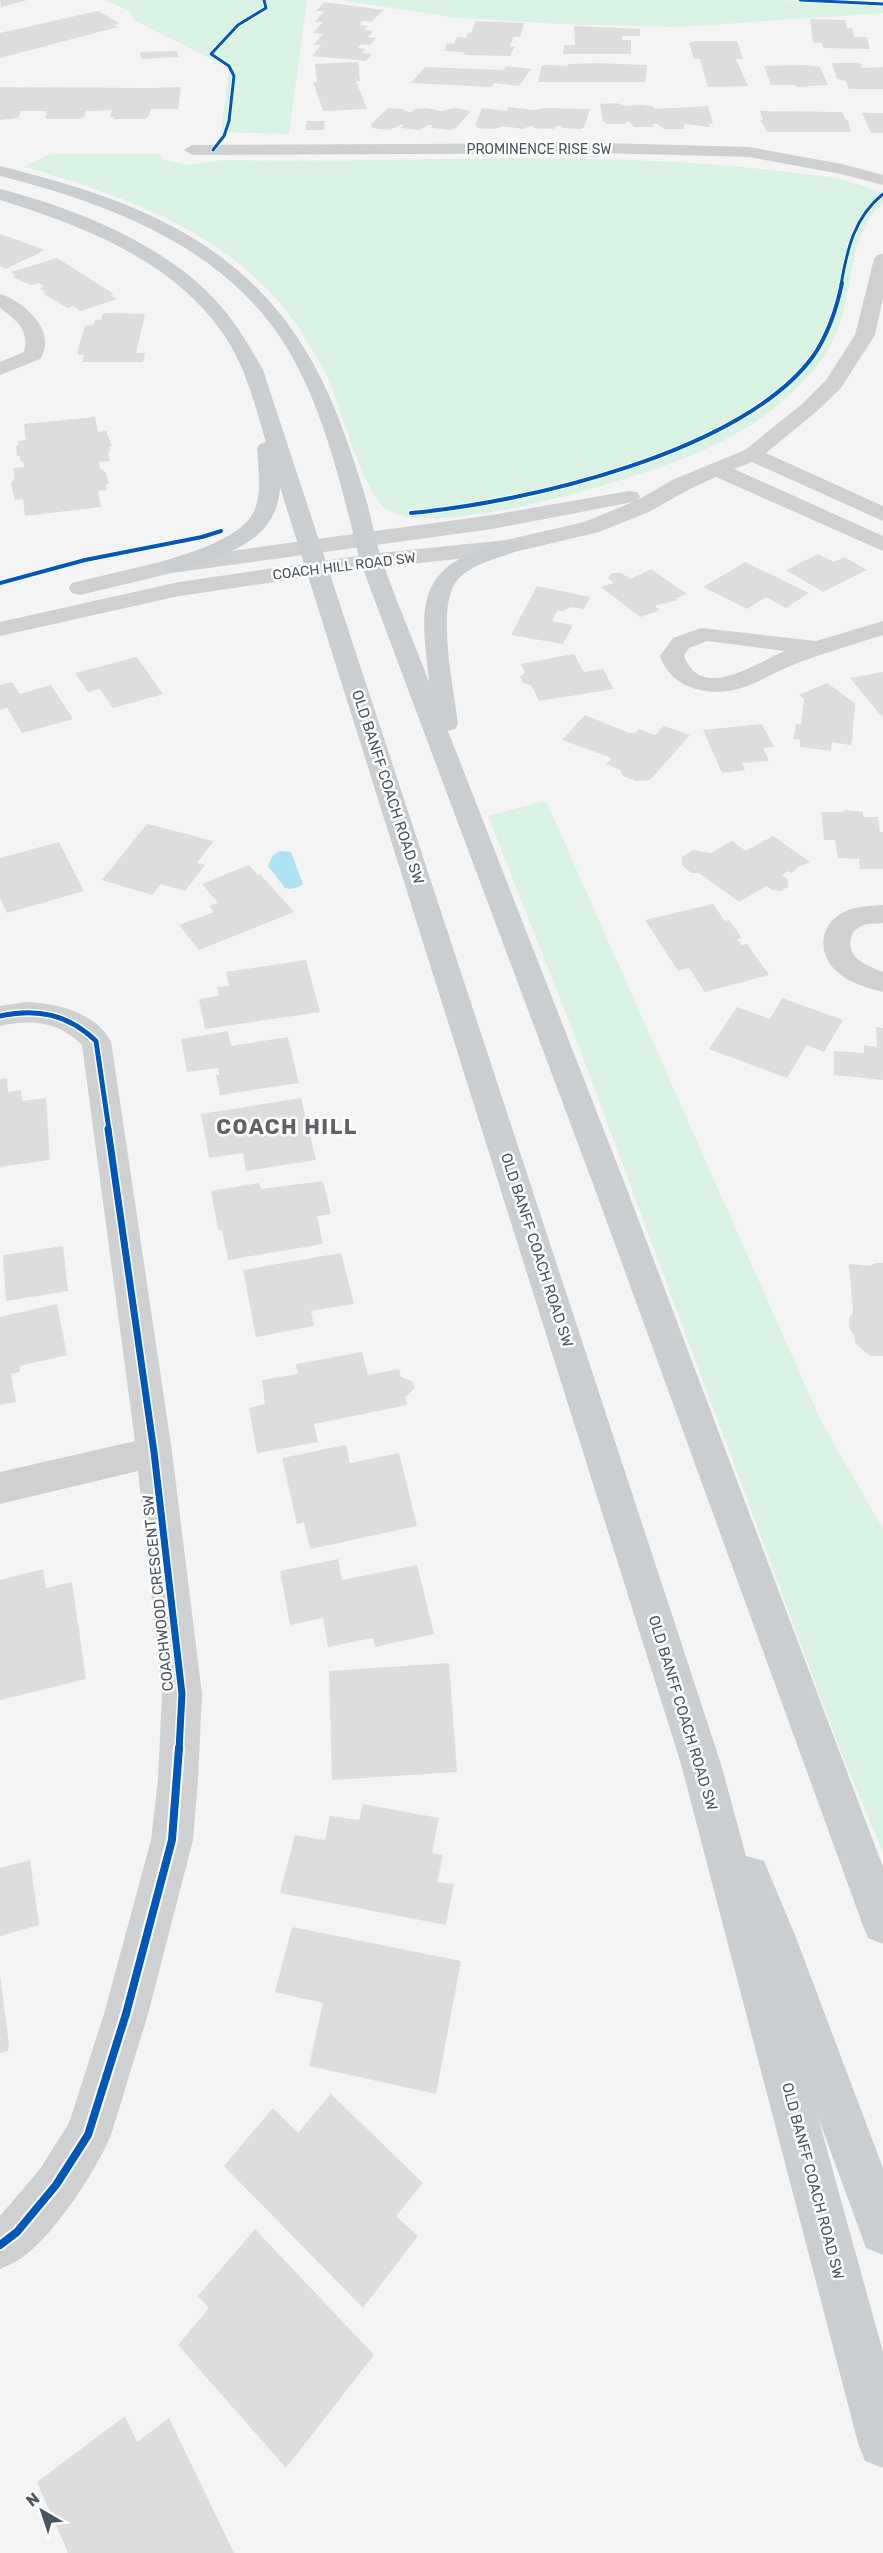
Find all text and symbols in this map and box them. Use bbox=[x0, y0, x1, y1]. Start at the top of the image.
street label: PROMINENCE RISE SW bbox=[466, 141, 612, 158]
street label: COACH HILL ROAD SW bbox=[272, 549, 417, 584]
street label: OLD BANFF COACH ROAD SW bbox=[348, 688, 428, 886]
district label: COACH HILL bbox=[216, 1114, 358, 1139]
street label: OLD BANFF COACH ROAD SW bbox=[497, 1151, 577, 1349]
street label: COACHWOOD CRESCENT SW bbox=[139, 1494, 177, 1692]
street label: OLD BANFF COACH ROAD SW bbox=[645, 1613, 721, 1813]
street label: OLD BANFF COACH ROAD SW bbox=[778, 2081, 848, 2281]
north arrow bbox=[12, 2481, 72, 2541]
text: N bbox=[22, 2489, 43, 2511]

